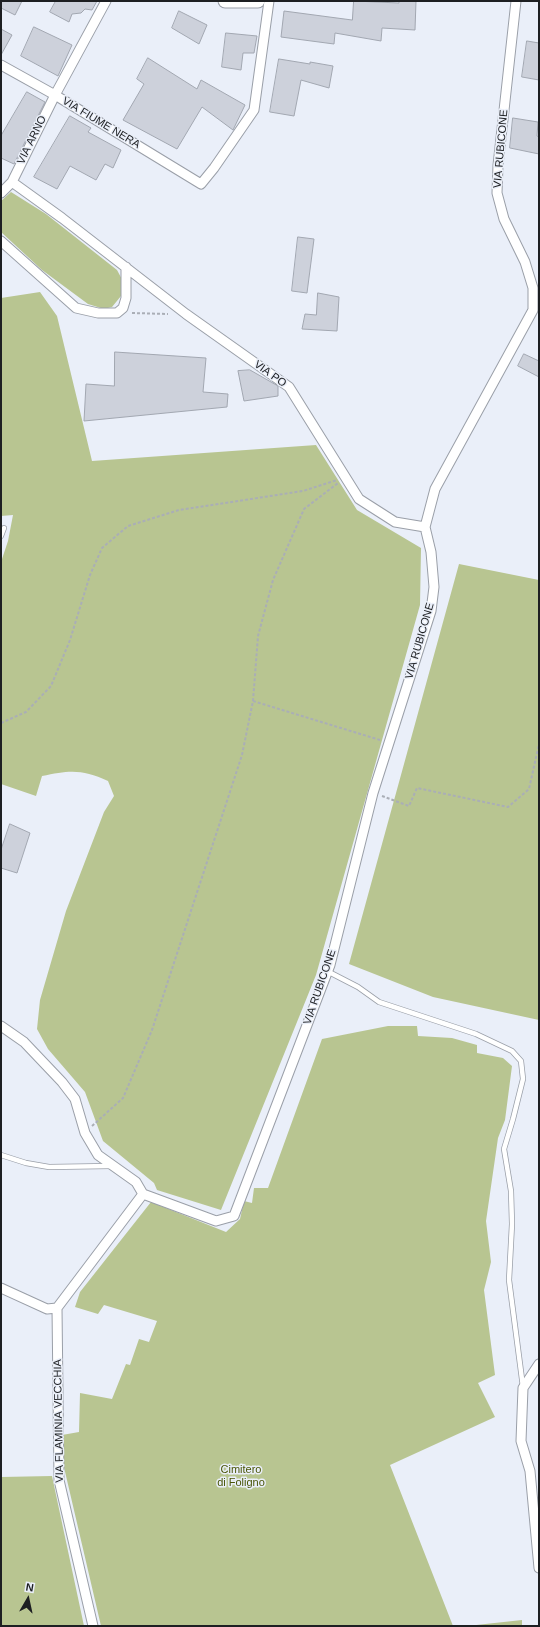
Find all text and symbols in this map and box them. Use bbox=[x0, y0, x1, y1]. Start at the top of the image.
street label: VIA FIUME NERA bbox=[60, 95, 142, 151]
street label: VIA RUBICONE bbox=[491, 109, 511, 189]
street label: VIA ARNO bbox=[15, 113, 49, 167]
street label: VIA PO bbox=[251, 358, 289, 390]
street label: VIA RUBICONE bbox=[403, 601, 437, 681]
street label: VIA RUBICONE bbox=[301, 948, 339, 1026]
street label: VIA FLAMINIA VECCHIA bbox=[51, 1359, 67, 1483]
park label: Cimitero di Foligno bbox=[217, 1463, 265, 1489]
north arrow bbox=[8, 1579, 48, 1619]
text: N bbox=[25, 1581, 35, 1594]

